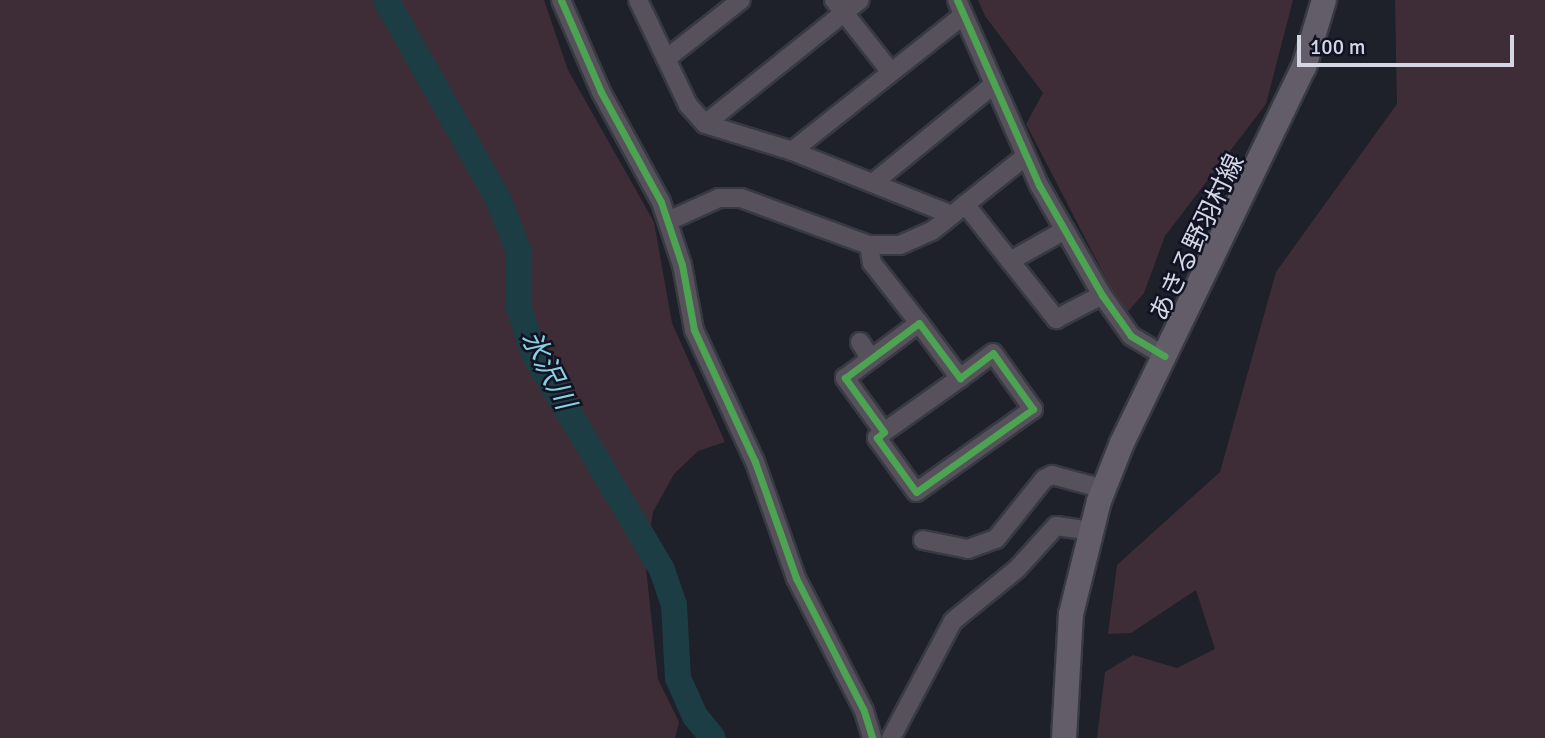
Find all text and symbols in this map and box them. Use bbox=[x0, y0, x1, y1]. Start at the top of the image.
scale bar bbox=[1300, 21, 1517, 65]
text: 100 m bbox=[1310, 34, 1365, 60]
street label: あきる野羽村線 bbox=[1144, 149, 1252, 327]
water label: 氷沢川 bbox=[514, 325, 582, 415]

